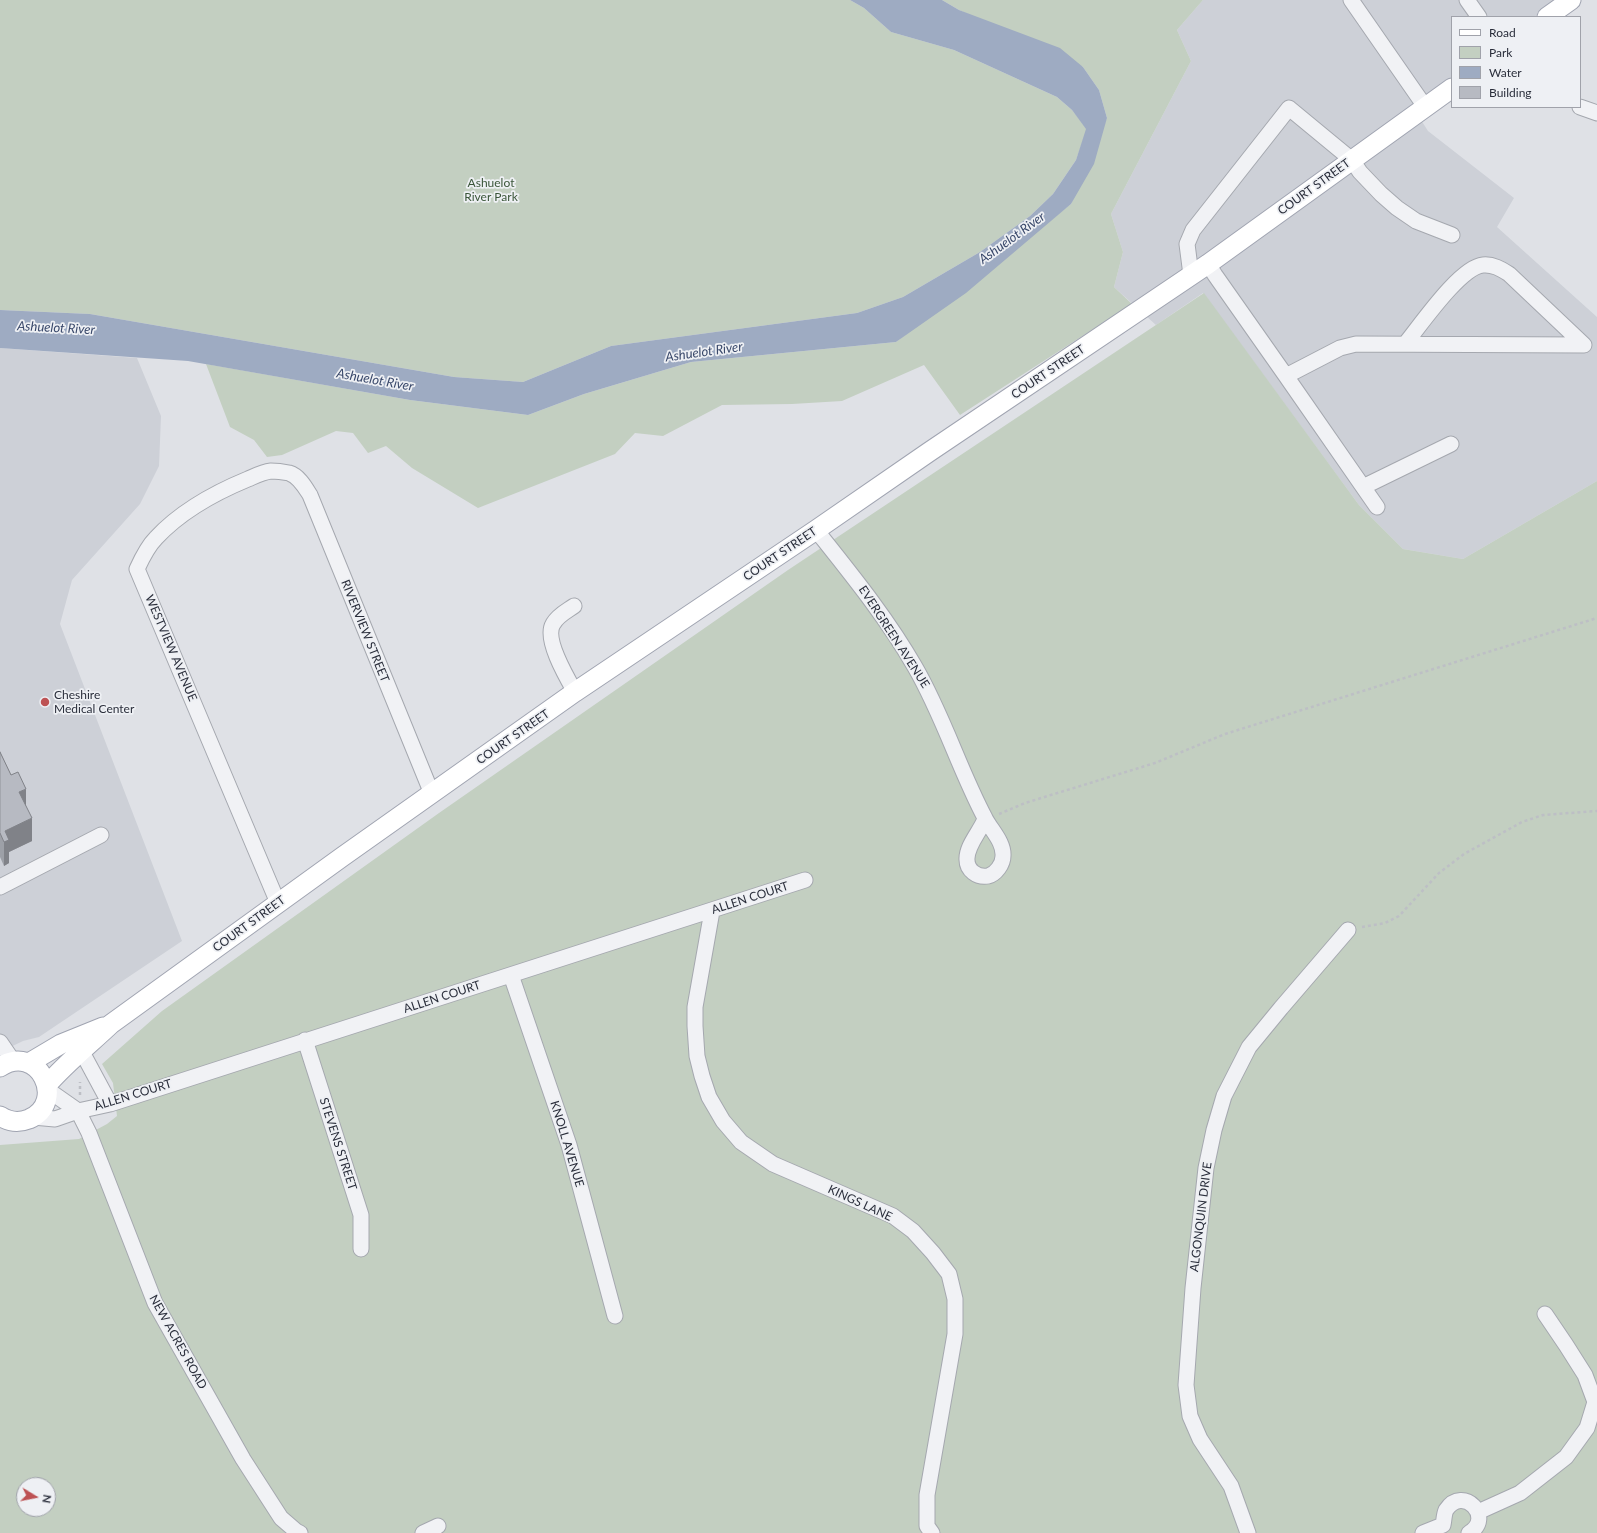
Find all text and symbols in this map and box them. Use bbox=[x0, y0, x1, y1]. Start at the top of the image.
legend bbox=[1451, 16, 1581, 108]
text: Road bbox=[1489, 25, 1516, 40]
text: Park bbox=[1489, 45, 1512, 60]
text: Water bbox=[1489, 65, 1522, 80]
text: Building bbox=[1489, 85, 1532, 100]
street label: COURT STREET bbox=[1275, 156, 1353, 218]
park label: Ashuelot River Park bbox=[464, 176, 518, 204]
water label: Ashuelot River bbox=[976, 209, 1048, 267]
water label: Ashuelot River bbox=[17, 318, 95, 338]
water label: Ashuelot River bbox=[664, 339, 744, 365]
street label: COURT STREET bbox=[1008, 342, 1088, 402]
water label: Ashuelot River bbox=[335, 366, 415, 394]
street label: COURT STREET bbox=[740, 524, 820, 584]
street label: RIVERVIEW STREET bbox=[338, 578, 392, 684]
street label: EVERGREEN AVENUE bbox=[855, 583, 933, 691]
street label: WESTVIEW AVENUE bbox=[142, 593, 200, 703]
place label: Cheshire Medical Center bbox=[54, 688, 134, 716]
marker: Cheshire Medical Center bbox=[39, 696, 51, 708]
street label: COURT STREET bbox=[474, 707, 552, 767]
street label: ALLEN COURT bbox=[710, 879, 790, 917]
street label: COURT STREET bbox=[210, 893, 288, 955]
street label: ALLEN COURT bbox=[402, 978, 482, 1016]
street label: ALLEN COURT bbox=[93, 1076, 173, 1114]
street label: STEVENS STREET bbox=[316, 1096, 360, 1192]
street label: KNOLL AVENUE bbox=[547, 1099, 587, 1189]
street label: ALGONQUIN DRIVE bbox=[1187, 1161, 1215, 1273]
street label: KINGS LANE bbox=[826, 1182, 894, 1224]
street label: NEW ACRES ROAD bbox=[146, 1292, 210, 1392]
north arrow bbox=[16, 1477, 56, 1517]
text: N bbox=[40, 1494, 54, 1504]

